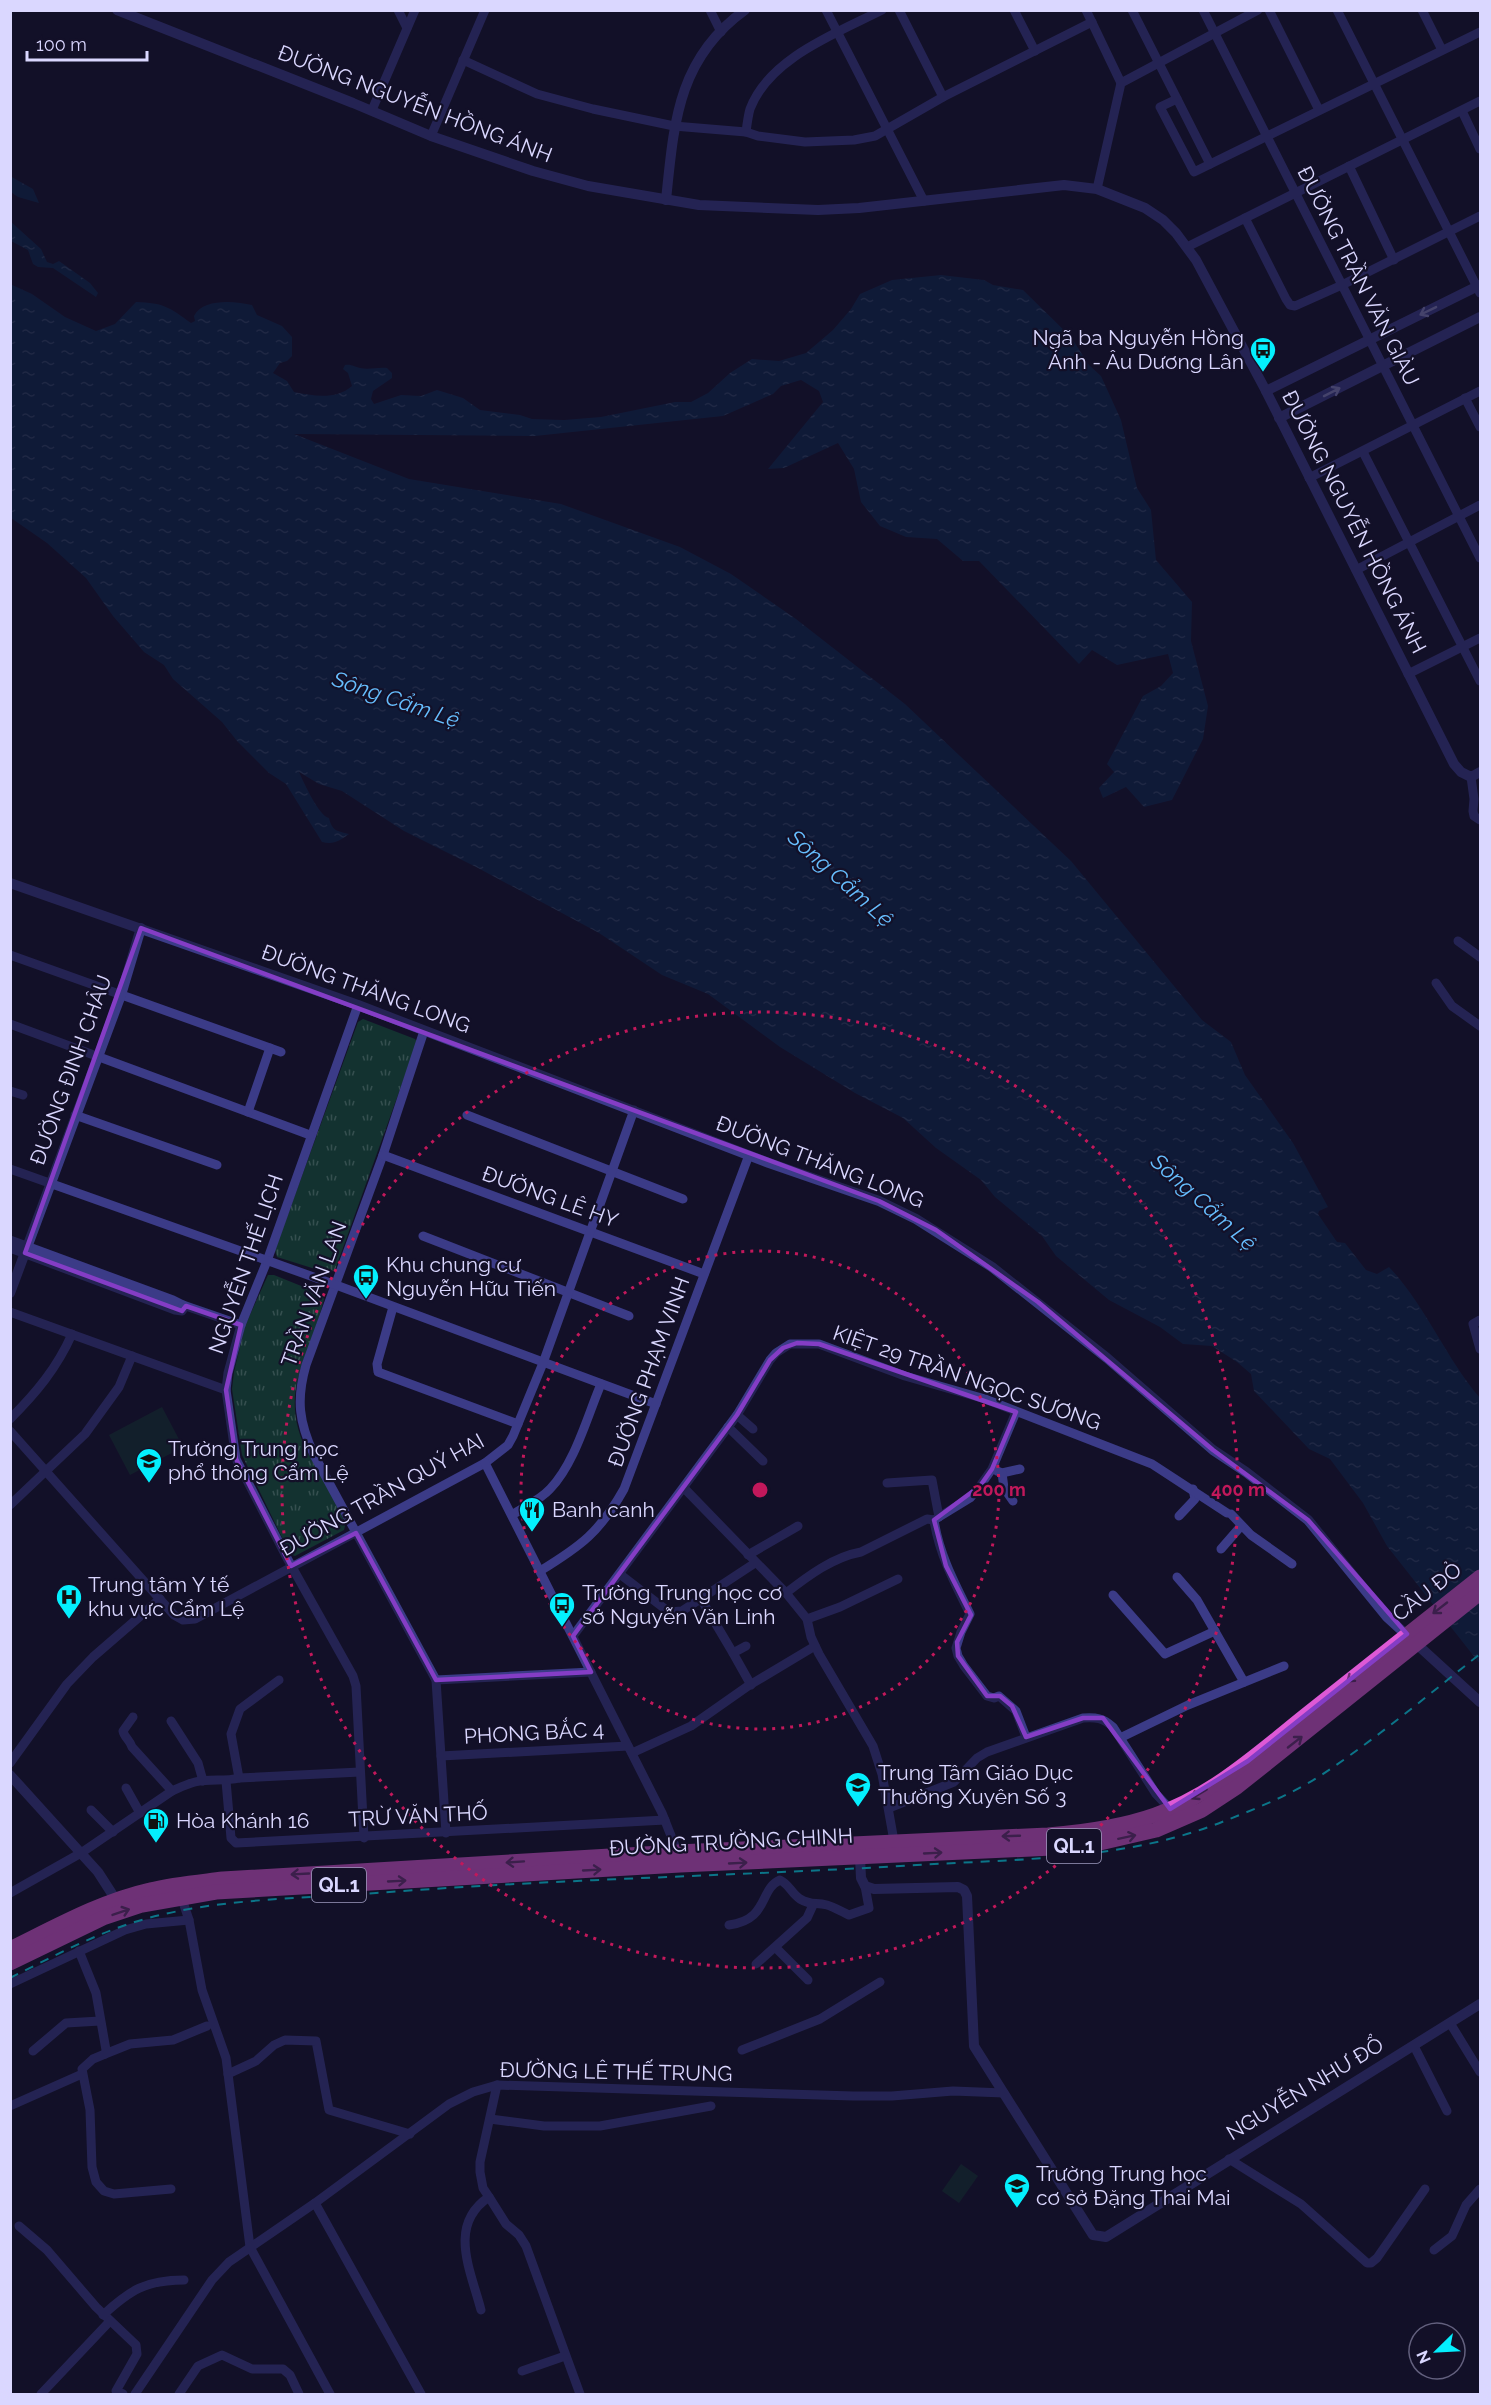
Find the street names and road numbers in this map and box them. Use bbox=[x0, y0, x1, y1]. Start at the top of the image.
street label: ĐƯỜNG NGUYỄN HỒNG ÁNH bbox=[275, 39, 556, 167]
street label: ĐƯỜNG TRẦN VĂN GIÀU bbox=[1292, 162, 1425, 390]
street label: ĐƯỜNG NGUYỄN HỒNG ÁNH bbox=[1277, 386, 1433, 657]
street label: ĐƯỜNG THĂNG LONG bbox=[258, 939, 474, 1038]
street label: ĐƯỜNG ĐINH CHÂU bbox=[25, 972, 116, 1168]
street label: ĐƯỜNG THĂNG LONG bbox=[713, 1110, 928, 1213]
street label: ĐƯỜNG LÊ HY bbox=[479, 1160, 622, 1233]
street label: NGUYỄN THẾ LỊCH bbox=[202, 1170, 288, 1357]
street label: TRẦN VĂN LAN bbox=[276, 1218, 351, 1370]
street label: ĐƯỜNG PHẠM VINH bbox=[603, 1273, 695, 1470]
street label: KIỆT 29 TRẦN NGỌC SƯƠNG bbox=[830, 1320, 1104, 1435]
street label: ĐƯỜNG TRẦN QUÝ HAI bbox=[275, 1428, 488, 1561]
street label: CẦU ĐỎ bbox=[1387, 1557, 1466, 1626]
street label: PHONG BẮC 4 bbox=[463, 1715, 605, 1749]
street label: TRỪ VĂN THỐ bbox=[348, 1799, 488, 1832]
street label: ĐƯỜNG TRƯỜNG CHINH bbox=[608, 1823, 854, 1860]
road number: QL.1 bbox=[1047, 1829, 1101, 1863]
road number: QL.1 bbox=[312, 1868, 366, 1902]
street label: NGUYỄN NHƯ ĐỔ bbox=[1221, 2031, 1388, 2145]
street label: ĐƯỜNG LÊ THẾ TRUNG bbox=[500, 2057, 733, 2086]

